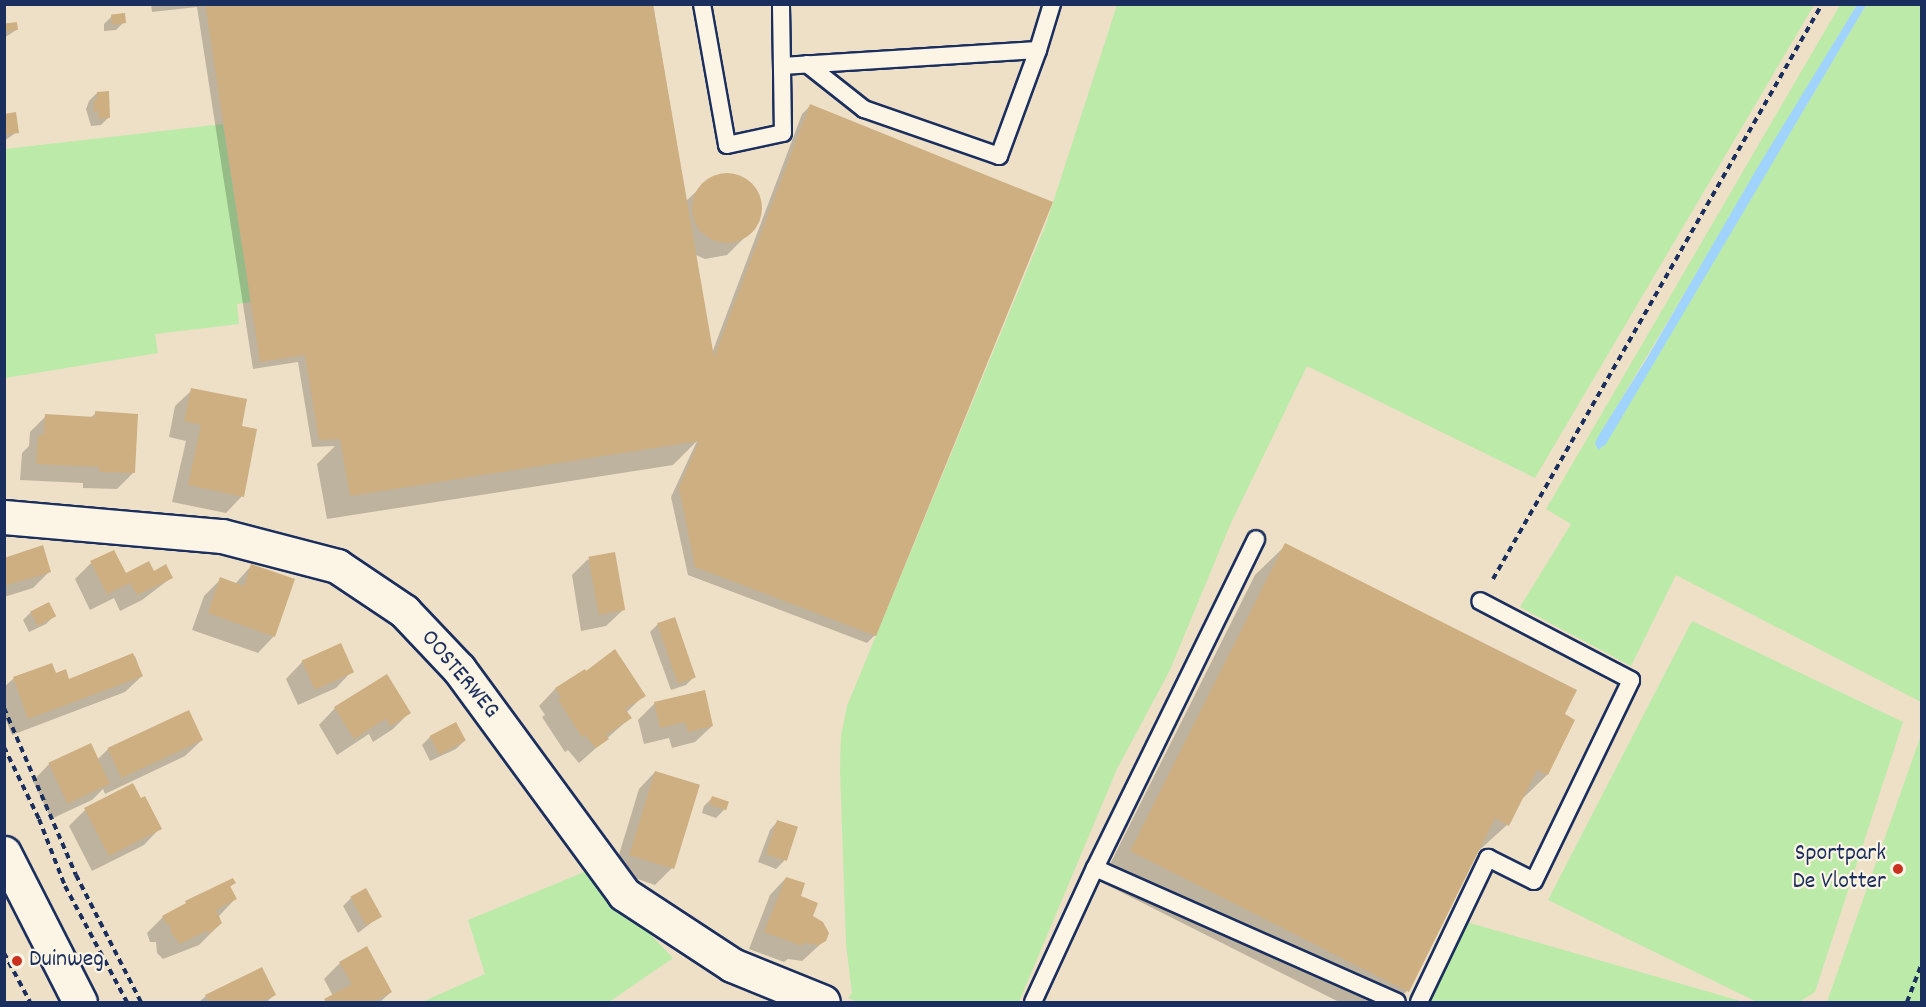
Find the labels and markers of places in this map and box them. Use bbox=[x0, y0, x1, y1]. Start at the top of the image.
place label: Sportpark De Vlotter bbox=[1792, 841, 1886, 897]
marker: Sportpark De Vlotter bbox=[1891, 862, 1905, 876]
place label: Duinweg bbox=[29, 947, 104, 975]
marker: Duinweg bbox=[10, 954, 24, 968]

